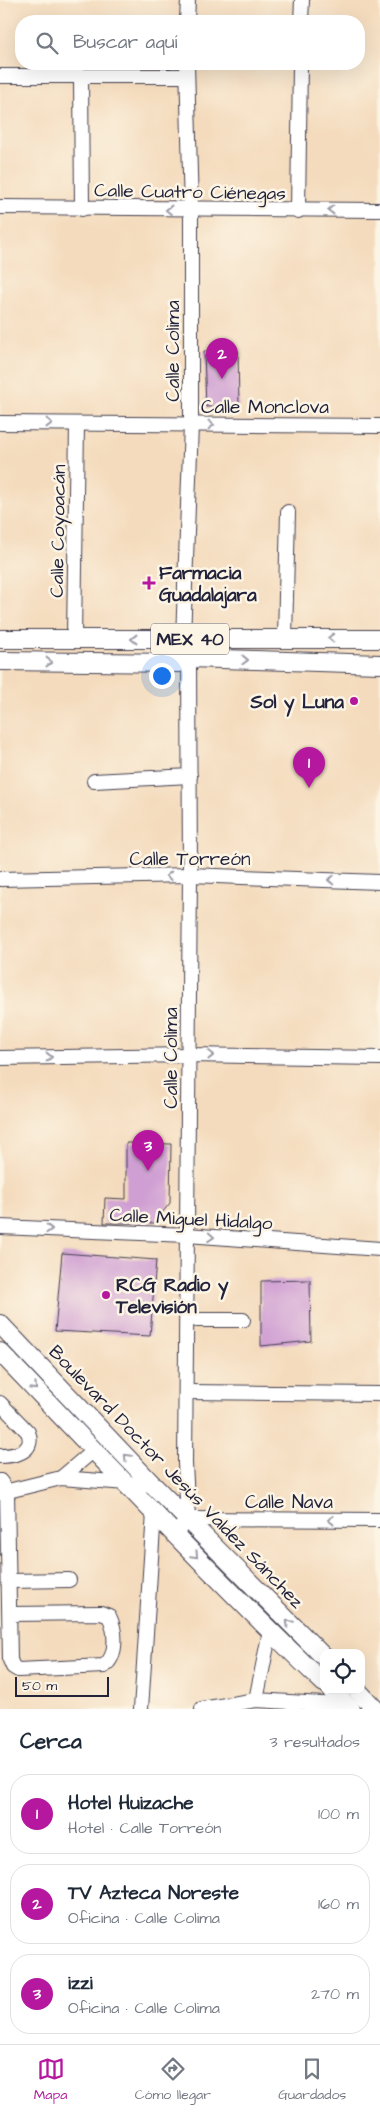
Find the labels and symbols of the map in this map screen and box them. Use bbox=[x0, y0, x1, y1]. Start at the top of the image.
street label: Calle Cuatro Ciénegas bbox=[94, 177, 286, 209]
one-way arrow bbox=[165, 204, 173, 215]
one-way arrow bbox=[327, 205, 335, 216]
street label: Calle Colima bbox=[160, 300, 187, 402]
pin: 2 bbox=[206, 338, 238, 379]
street label: Calle Monclova bbox=[201, 394, 329, 421]
one-way arrow bbox=[45, 418, 53, 429]
one-way arrow bbox=[208, 420, 215, 430]
street label: Calle Coyoacán bbox=[44, 464, 74, 598]
place label: Farmacia Guadalajara bbox=[159, 560, 257, 609]
marker: Farmacia Guadalajara bbox=[143, 577, 155, 589]
road number: MEX 40 bbox=[151, 624, 229, 654]
one-way arrow bbox=[327, 633, 335, 643]
one-way arrow bbox=[130, 634, 138, 644]
one-way arrow bbox=[241, 654, 249, 665]
one-way arrow bbox=[45, 657, 53, 667]
your location bbox=[149, 663, 175, 689]
place label: Sol y Luna bbox=[250, 689, 344, 717]
marker: Sol y Luna bbox=[348, 695, 360, 707]
pin: 1 bbox=[293, 747, 325, 788]
street label: Calle Torreón bbox=[130, 846, 250, 873]
one-way arrow bbox=[165, 870, 173, 881]
one-way arrow bbox=[327, 875, 335, 886]
street label: Calle Colima bbox=[158, 1007, 185, 1109]
one-way arrow bbox=[208, 1050, 215, 1060]
one-way arrow bbox=[45, 1052, 53, 1063]
pin: 3 bbox=[132, 1130, 164, 1171]
street label: Calle Miguel Hidalgo bbox=[109, 1202, 273, 1238]
one-way arrow bbox=[45, 1223, 53, 1234]
one-way arrow bbox=[207, 1231, 215, 1242]
place label: RCG Radio y Televisión bbox=[115, 1272, 229, 1321]
marker: RCG Radio y Televisión bbox=[100, 1289, 112, 1301]
street label: Boulevard Doctor Jesús Valdez Sánchez bbox=[42, 1339, 310, 1615]
one-way arrow bbox=[28, 1382, 37, 1391]
one-way arrow bbox=[124, 1454, 133, 1463]
street label: Calle Nava bbox=[245, 1489, 333, 1516]
one-way arrow bbox=[327, 1515, 335, 1525]
one-way arrow bbox=[189, 1549, 198, 1558]
one-way arrow bbox=[286, 1620, 295, 1629]
scale bar bbox=[15, 1674, 109, 1697]

